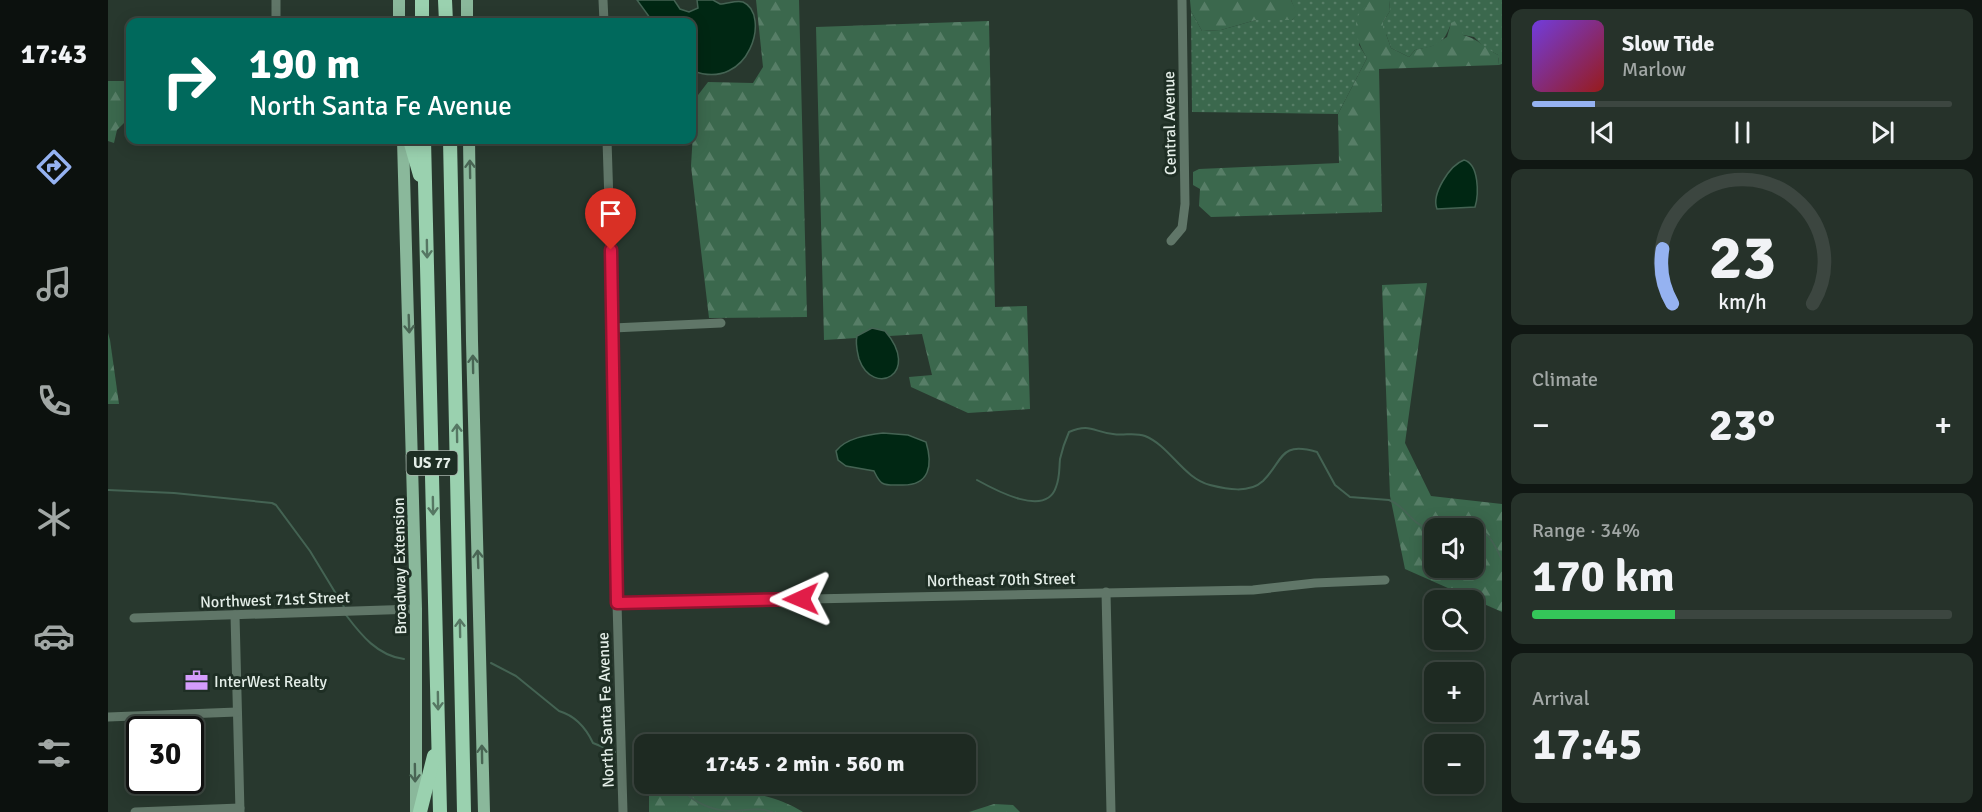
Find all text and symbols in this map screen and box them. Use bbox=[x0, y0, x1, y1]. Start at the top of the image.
text: Slow Tide bbox=[1622, 30, 1714, 57]
text: 17:43 bbox=[21, 38, 87, 71]
text: 190 m bbox=[249, 39, 360, 90]
icon: right bbox=[150, 42, 228, 120]
text: Marlow bbox=[1622, 57, 1686, 82]
street label: Central Avenue bbox=[1159, 71, 1181, 175]
text: North Santa Fe Avenue bbox=[249, 90, 512, 123]
icon: previous bbox=[1586, 116, 1619, 149]
icon: pause bbox=[1726, 116, 1759, 149]
icon: next bbox=[1866, 116, 1899, 149]
icon: directions bbox=[33, 146, 75, 188]
one-way arrow bbox=[464, 159, 476, 179]
pin bbox=[585, 188, 636, 250]
icon: arrive bbox=[594, 197, 627, 230]
text: 23 bbox=[1708, 219, 1776, 296]
one-way arrow bbox=[421, 238, 432, 258]
icon: music bbox=[33, 263, 75, 305]
text: km/h bbox=[1718, 289, 1766, 315]
one-way arrow bbox=[404, 313, 415, 333]
one-way arrow bbox=[467, 354, 478, 374]
text: Climate bbox=[1532, 367, 1598, 392]
icon: phone bbox=[33, 380, 75, 422]
text: 23° bbox=[1709, 398, 1775, 453]
text: − bbox=[1532, 405, 1550, 446]
text: + bbox=[1934, 405, 1952, 446]
one-way arrow bbox=[451, 423, 462, 443]
road number: US 77 bbox=[406, 451, 458, 475]
one-way arrow bbox=[427, 496, 439, 516]
street label: Broadway Extension bbox=[389, 497, 411, 635]
icon: climate bbox=[33, 498, 75, 540]
map controls bbox=[1424, 518, 1484, 794]
button: sound bbox=[1424, 518, 1484, 578]
text: Range · 34% bbox=[1532, 518, 1640, 543]
one-way arrow bbox=[472, 549, 483, 569]
text: 170 km bbox=[1532, 549, 1675, 604]
position arrow bbox=[769, 567, 833, 631]
street label: Northeast 70th Street bbox=[926, 569, 1076, 591]
street label: Northwest 71st Street bbox=[200, 587, 351, 613]
button: search bbox=[1424, 590, 1484, 650]
icon: car bbox=[33, 615, 75, 657]
one-way arrow bbox=[455, 618, 466, 638]
street label: North Santa Fe Avenue bbox=[593, 632, 619, 788]
button: + bbox=[1424, 662, 1484, 722]
office icon: InterWest Realty bbox=[183, 668, 209, 694]
place label: InterWest Realty bbox=[214, 672, 327, 692]
text: Arrival bbox=[1532, 686, 1590, 711]
one-way arrow bbox=[432, 691, 443, 711]
speed limit sign: 30 bbox=[126, 716, 204, 794]
text: 17:45 bbox=[1532, 717, 1642, 772]
icon: filters bbox=[33, 732, 75, 774]
button: − bbox=[1424, 734, 1484, 794]
one-way arrow bbox=[477, 744, 488, 764]
text: 17:45 · 2 min · 560 m bbox=[705, 750, 905, 777]
one-way arrow bbox=[409, 762, 421, 782]

